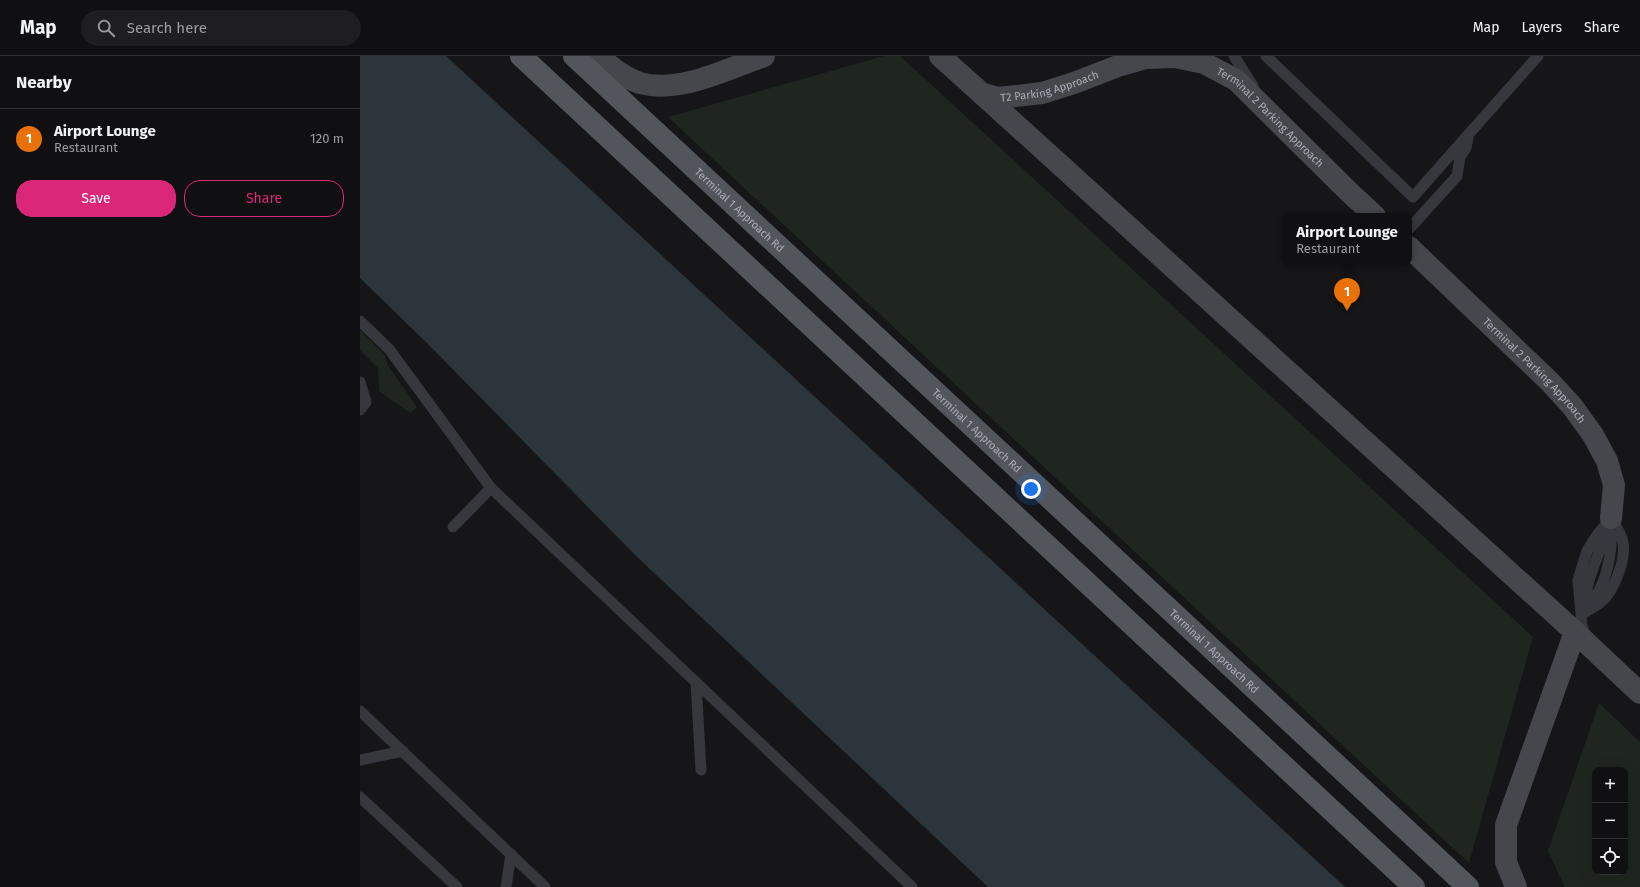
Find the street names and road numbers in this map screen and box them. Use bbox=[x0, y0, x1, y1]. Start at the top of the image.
street label: Terminal 2 Parking Approach bbox=[1214, 65, 1326, 170]
street label: T2 Parking Approach bbox=[1000, 68, 1101, 105]
street label: Terminal 1 Approach Rd bbox=[692, 166, 787, 255]
street label: Terminal 2 Parking Approach bbox=[1480, 315, 1588, 426]
street label: Terminal 1 Approach Rd bbox=[929, 386, 1024, 476]
street label: Terminal 1 Approach Rd bbox=[1166, 607, 1261, 696]

